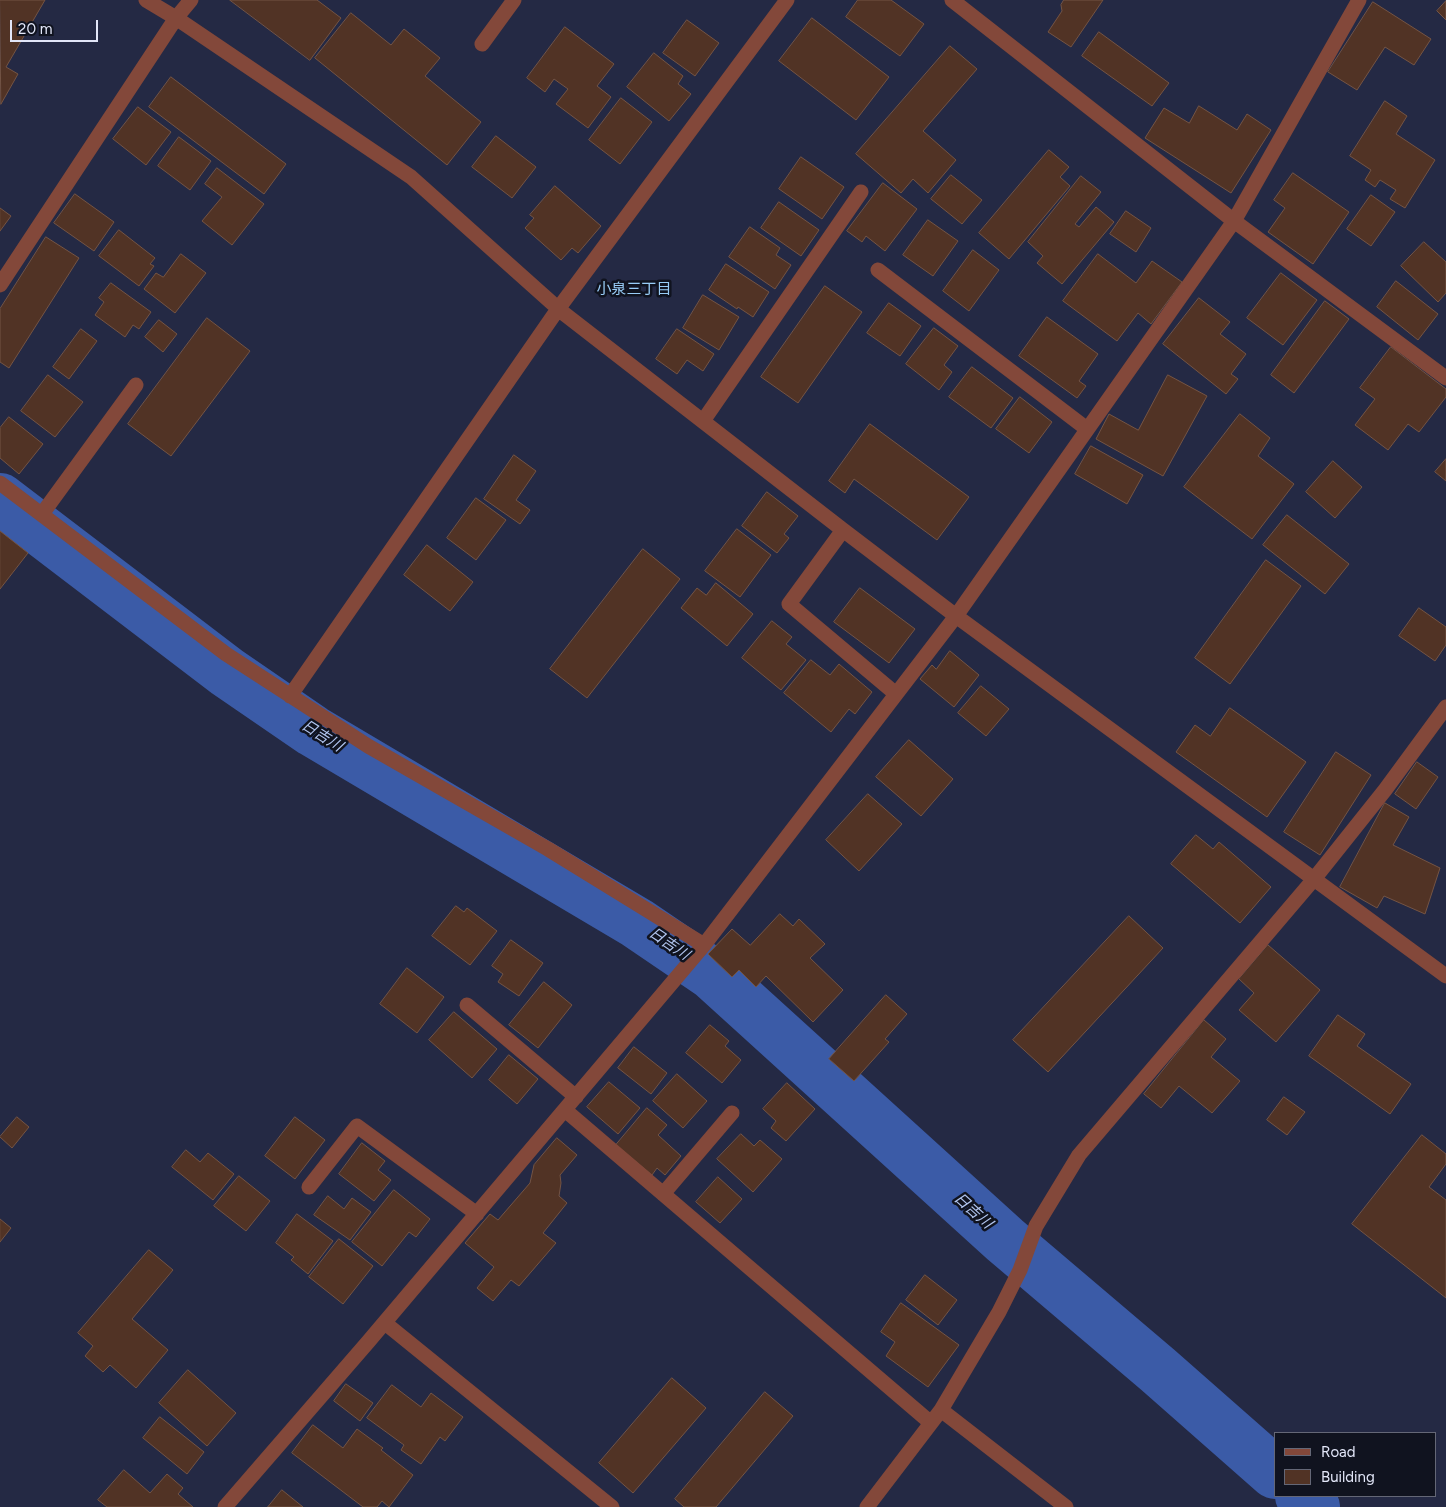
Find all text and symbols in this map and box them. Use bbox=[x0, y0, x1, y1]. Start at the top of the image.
scale bar bbox=[12, 10, 100, 42]
text: 20 m bbox=[18, 20, 52, 38]
district label: 小泉三丁目 bbox=[597, 281, 671, 299]
water label: 日吉川 bbox=[298, 716, 346, 756]
water label: 日吉川 bbox=[645, 924, 693, 964]
water label: 日吉川 bbox=[950, 1189, 996, 1233]
legend bbox=[1274, 1432, 1436, 1497]
text: Road bbox=[1321, 1443, 1356, 1461]
text: Building bbox=[1321, 1468, 1375, 1486]

